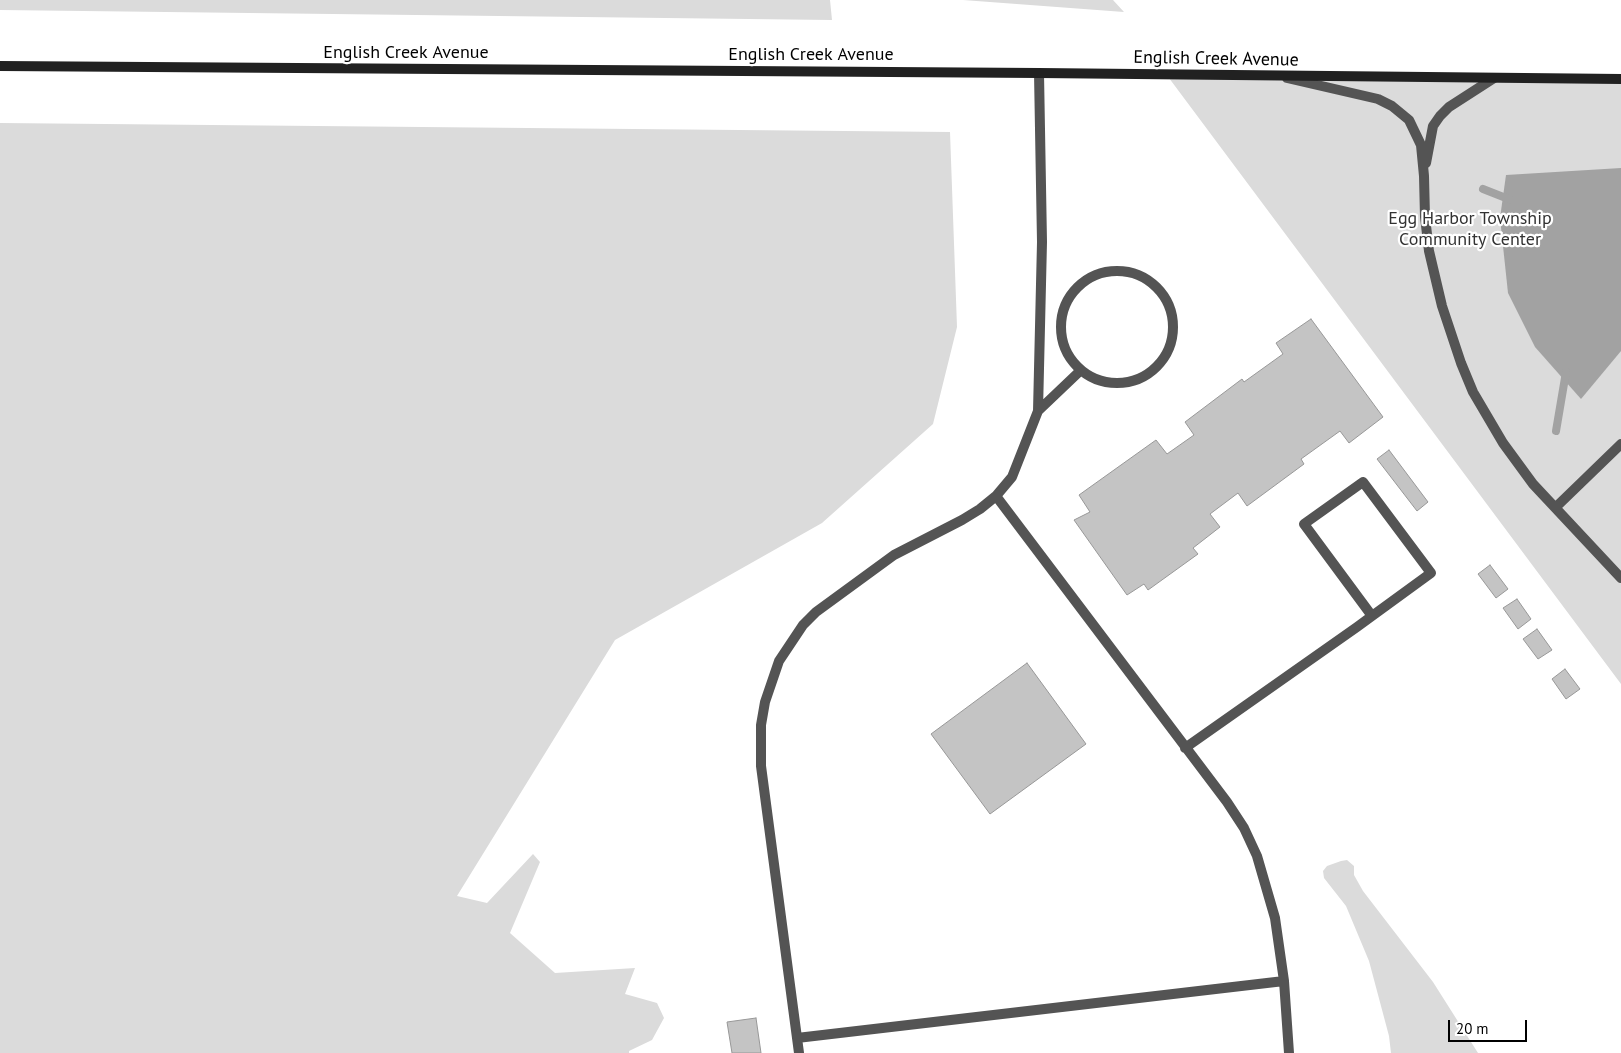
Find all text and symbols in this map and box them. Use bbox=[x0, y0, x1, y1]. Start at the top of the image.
street label: English Creek Avenue bbox=[323, 42, 489, 64]
street label: English Creek Avenue bbox=[728, 44, 894, 66]
street label: English Creek Avenue bbox=[1133, 47, 1299, 71]
park label: Egg Harbor Township Community Center bbox=[1388, 208, 1552, 250]
scale bar bbox=[1451, 1010, 1530, 1042]
text: 20 m bbox=[1456, 1019, 1489, 1038]

